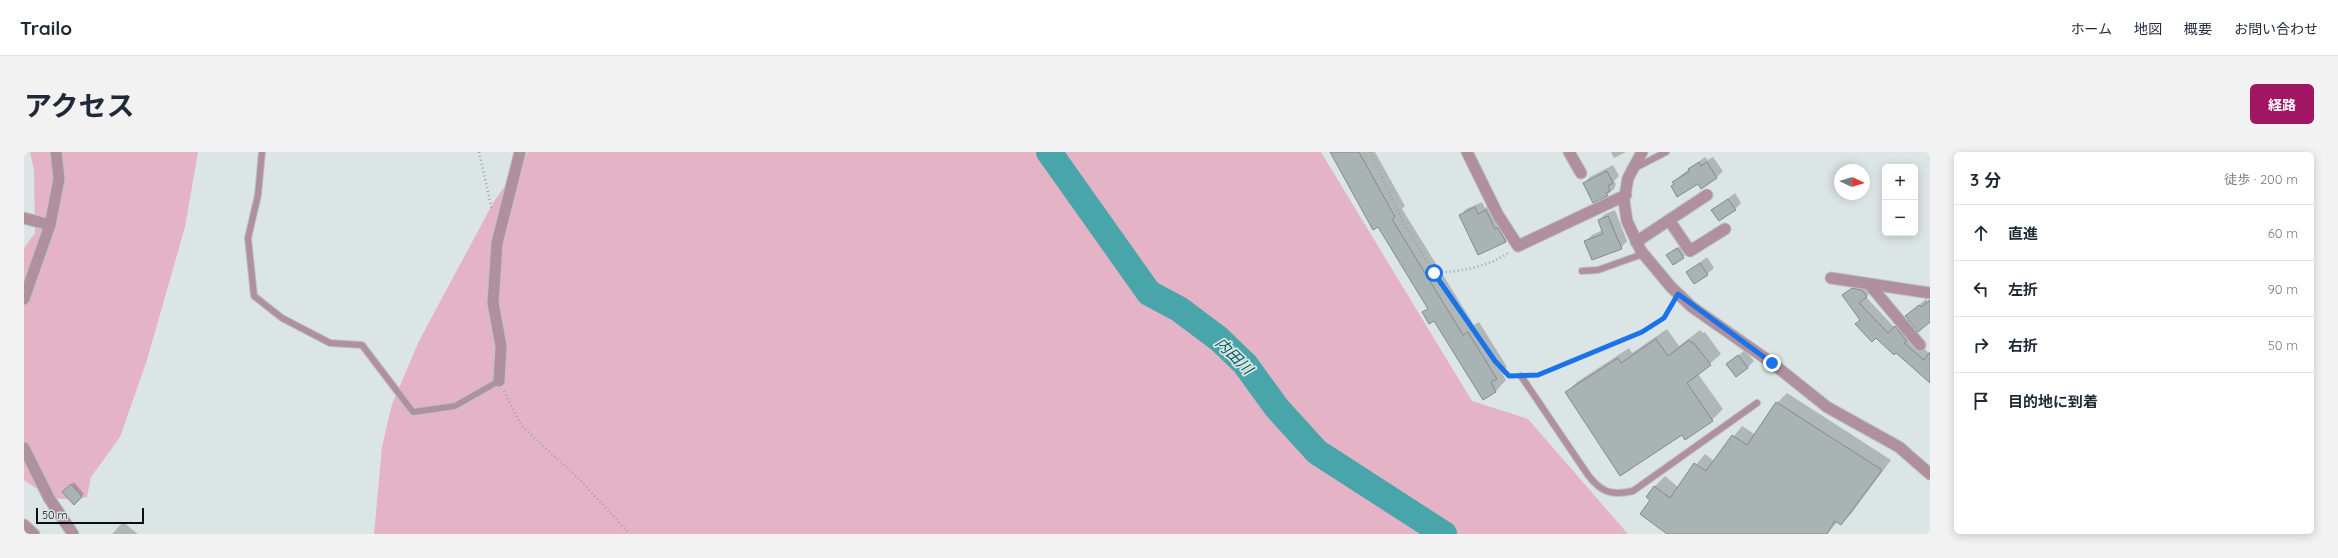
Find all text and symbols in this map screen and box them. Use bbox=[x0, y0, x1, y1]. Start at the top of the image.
text: Trailo bbox=[20, 16, 72, 40]
text: ホーム bbox=[2070, 20, 2112, 38]
text: 地図 bbox=[2134, 20, 2162, 38]
text: 概要 bbox=[2184, 20, 2212, 38]
text: お問い合わせ bbox=[2234, 20, 2318, 38]
button: 経路 bbox=[2250, 84, 2314, 124]
text: アクセス bbox=[24, 88, 135, 123]
north arrow bbox=[1834, 164, 1870, 200]
map controls bbox=[1882, 164, 1918, 236]
button: + bbox=[1882, 164, 1918, 200]
text: 3 分 bbox=[1970, 169, 2001, 190]
text: 徒歩 · 200 m bbox=[2224, 171, 2298, 187]
button: − bbox=[1882, 200, 1918, 236]
icon: ahead bbox=[1970, 222, 1992, 244]
text: 直進 bbox=[2008, 224, 2038, 243]
text: 60 m bbox=[2268, 225, 2298, 241]
route start bbox=[1425, 264, 1443, 282]
icon: left bbox=[1970, 278, 1992, 300]
text: 左折 bbox=[2008, 280, 2038, 299]
text: 90 m bbox=[2268, 281, 2298, 297]
water label: 内田川 bbox=[1212, 333, 1258, 380]
icon: right bbox=[1970, 334, 1992, 356]
text: 右折 bbox=[2008, 336, 2038, 355]
text: 50 m bbox=[2268, 337, 2298, 353]
route end bbox=[1763, 354, 1781, 372]
icon: arrive bbox=[1970, 390, 1992, 412]
text: 目的地に到着 bbox=[2008, 392, 2098, 411]
scale bar bbox=[36, 506, 144, 525]
text: 50 m bbox=[42, 508, 68, 522]

